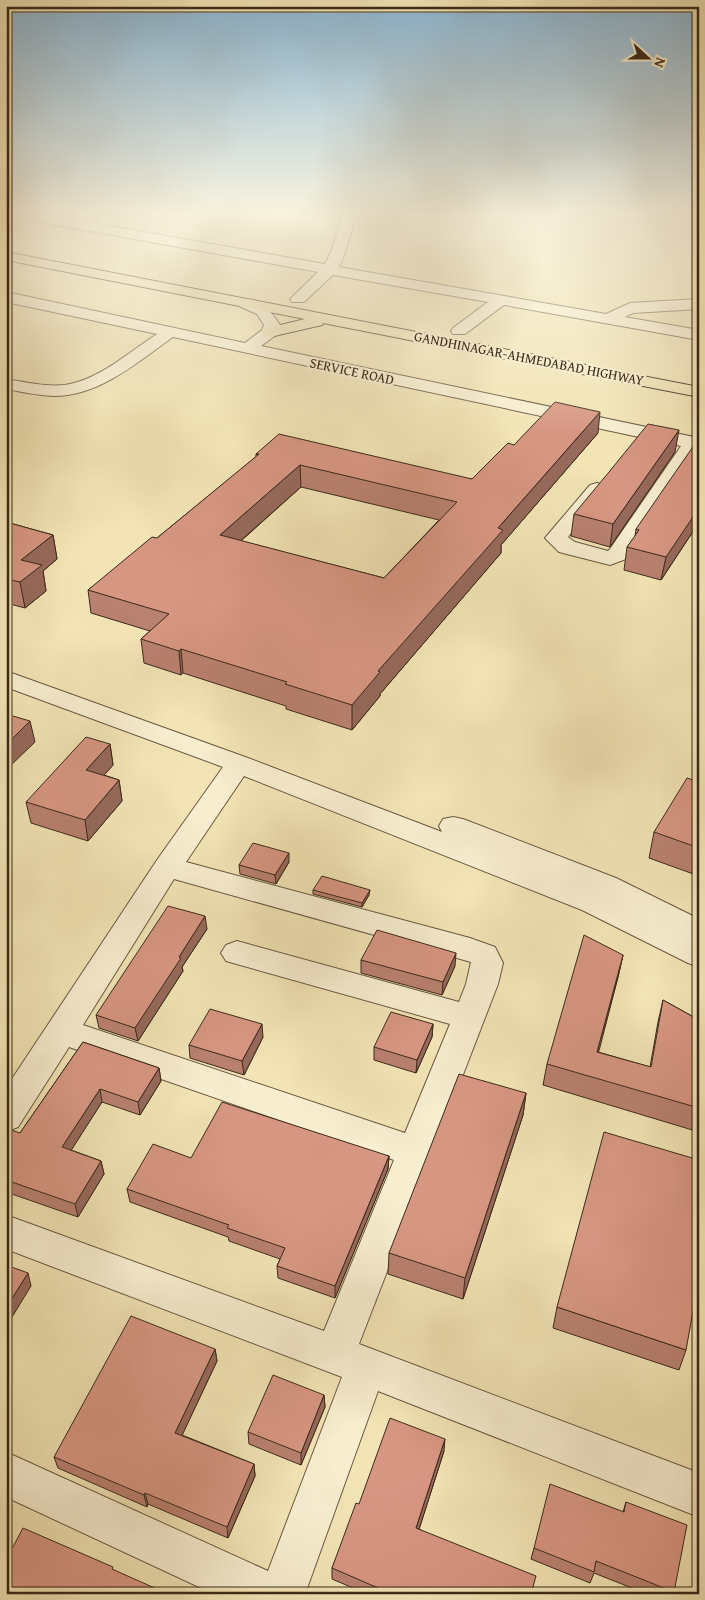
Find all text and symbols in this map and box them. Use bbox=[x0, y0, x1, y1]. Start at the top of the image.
north arrow bbox=[622, 32, 672, 82]
text: N bbox=[649, 55, 671, 71]
street label: GANDHINAGAR-AHMEDABAD HIGHWAY bbox=[412, 326, 646, 390]
street label: SERVICE ROAD bbox=[308, 352, 396, 390]

